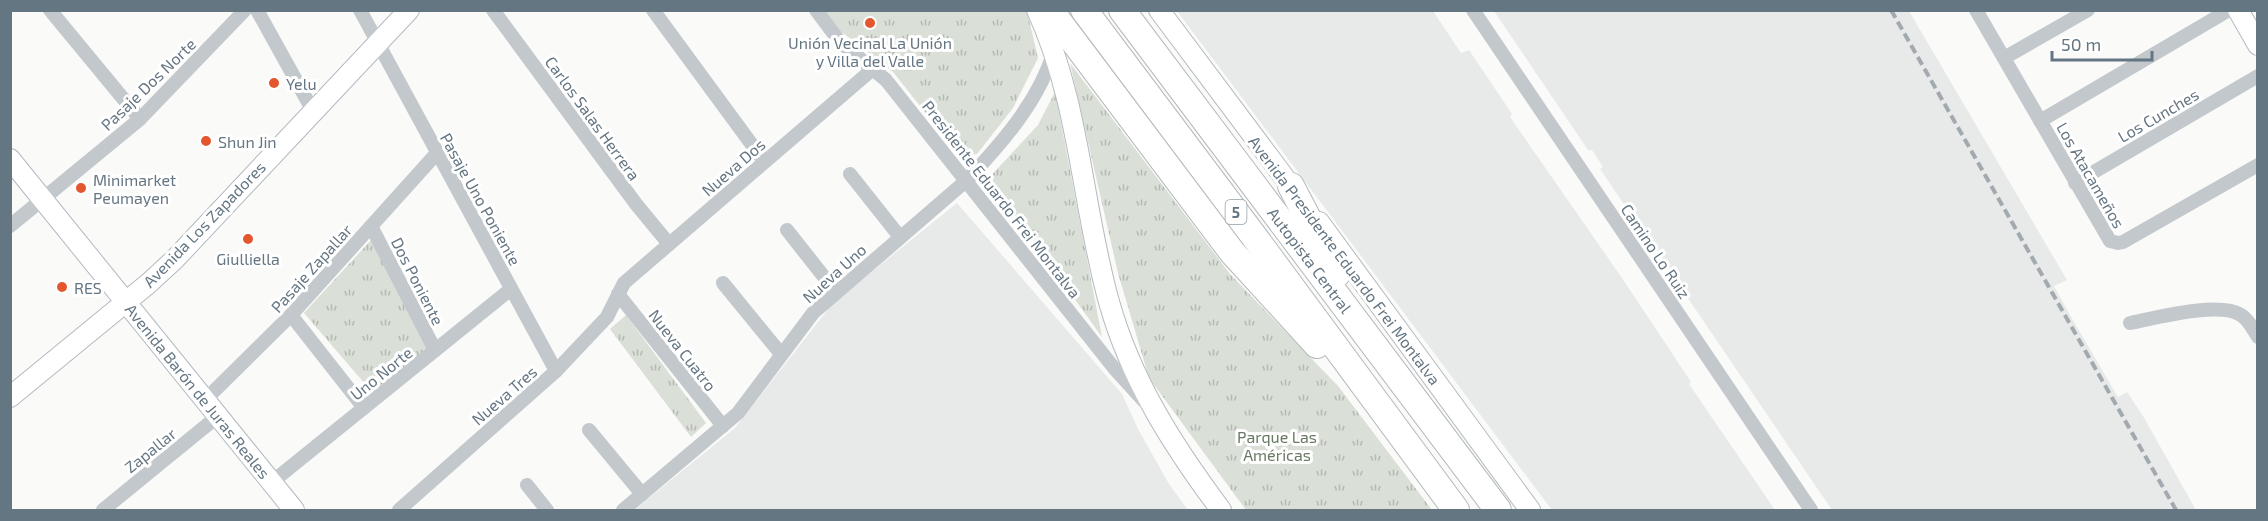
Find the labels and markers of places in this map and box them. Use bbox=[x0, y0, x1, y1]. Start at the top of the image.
marker: Unión Vecinal La Unión y Villa del Valle bbox=[863, 16, 877, 30]
place label: Unión Vecinal La Unión y Villa del Valle bbox=[788, 33, 952, 70]
place label: Yelu bbox=[286, 74, 317, 93]
marker: Yelu bbox=[267, 76, 281, 90]
place label: Shun Jin bbox=[218, 132, 277, 151]
marker: Shun Jin bbox=[199, 134, 213, 148]
place label: Minimarket Peumayen bbox=[93, 170, 176, 207]
marker: Minimarket Peumayen bbox=[74, 181, 88, 195]
marker: Giulliella bbox=[241, 232, 255, 246]
place label: Giulliella bbox=[216, 249, 280, 268]
place label: RES bbox=[74, 278, 102, 297]
marker: RES bbox=[55, 280, 69, 294]

